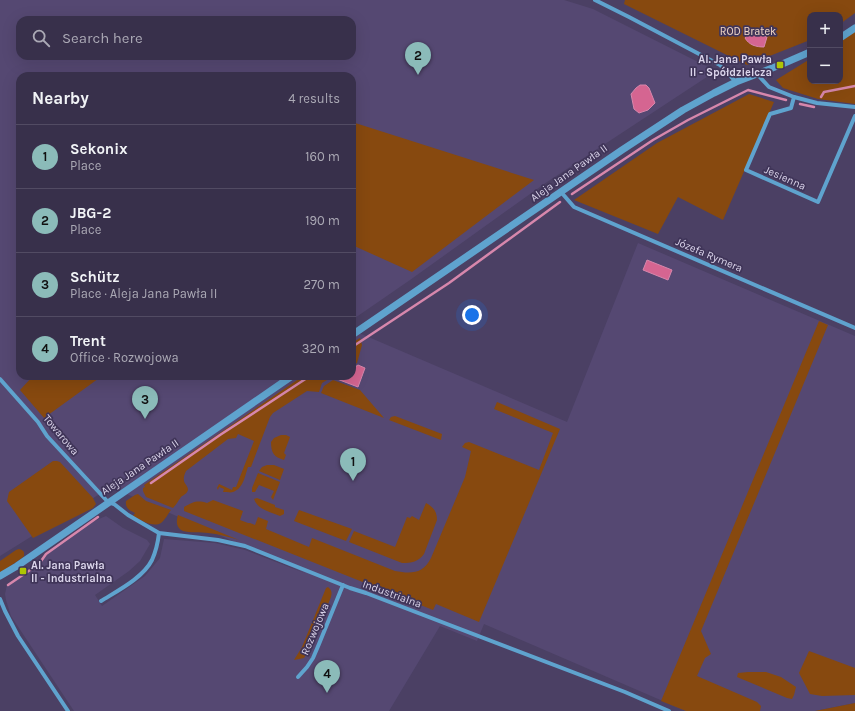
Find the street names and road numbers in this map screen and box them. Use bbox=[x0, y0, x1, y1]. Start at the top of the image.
street label: Aleja Jana Pawła II bbox=[528, 142, 610, 204]
street label: Jesienna bbox=[762, 163, 808, 193]
street label: Józefa Rymera bbox=[674, 235, 744, 275]
street label: Towarowa bbox=[40, 412, 82, 458]
street label: Aleja Jana Pawła II bbox=[99, 436, 181, 498]
street label: Industrialna bbox=[361, 577, 423, 611]
street label: Rozwojowa bbox=[298, 601, 332, 657]

